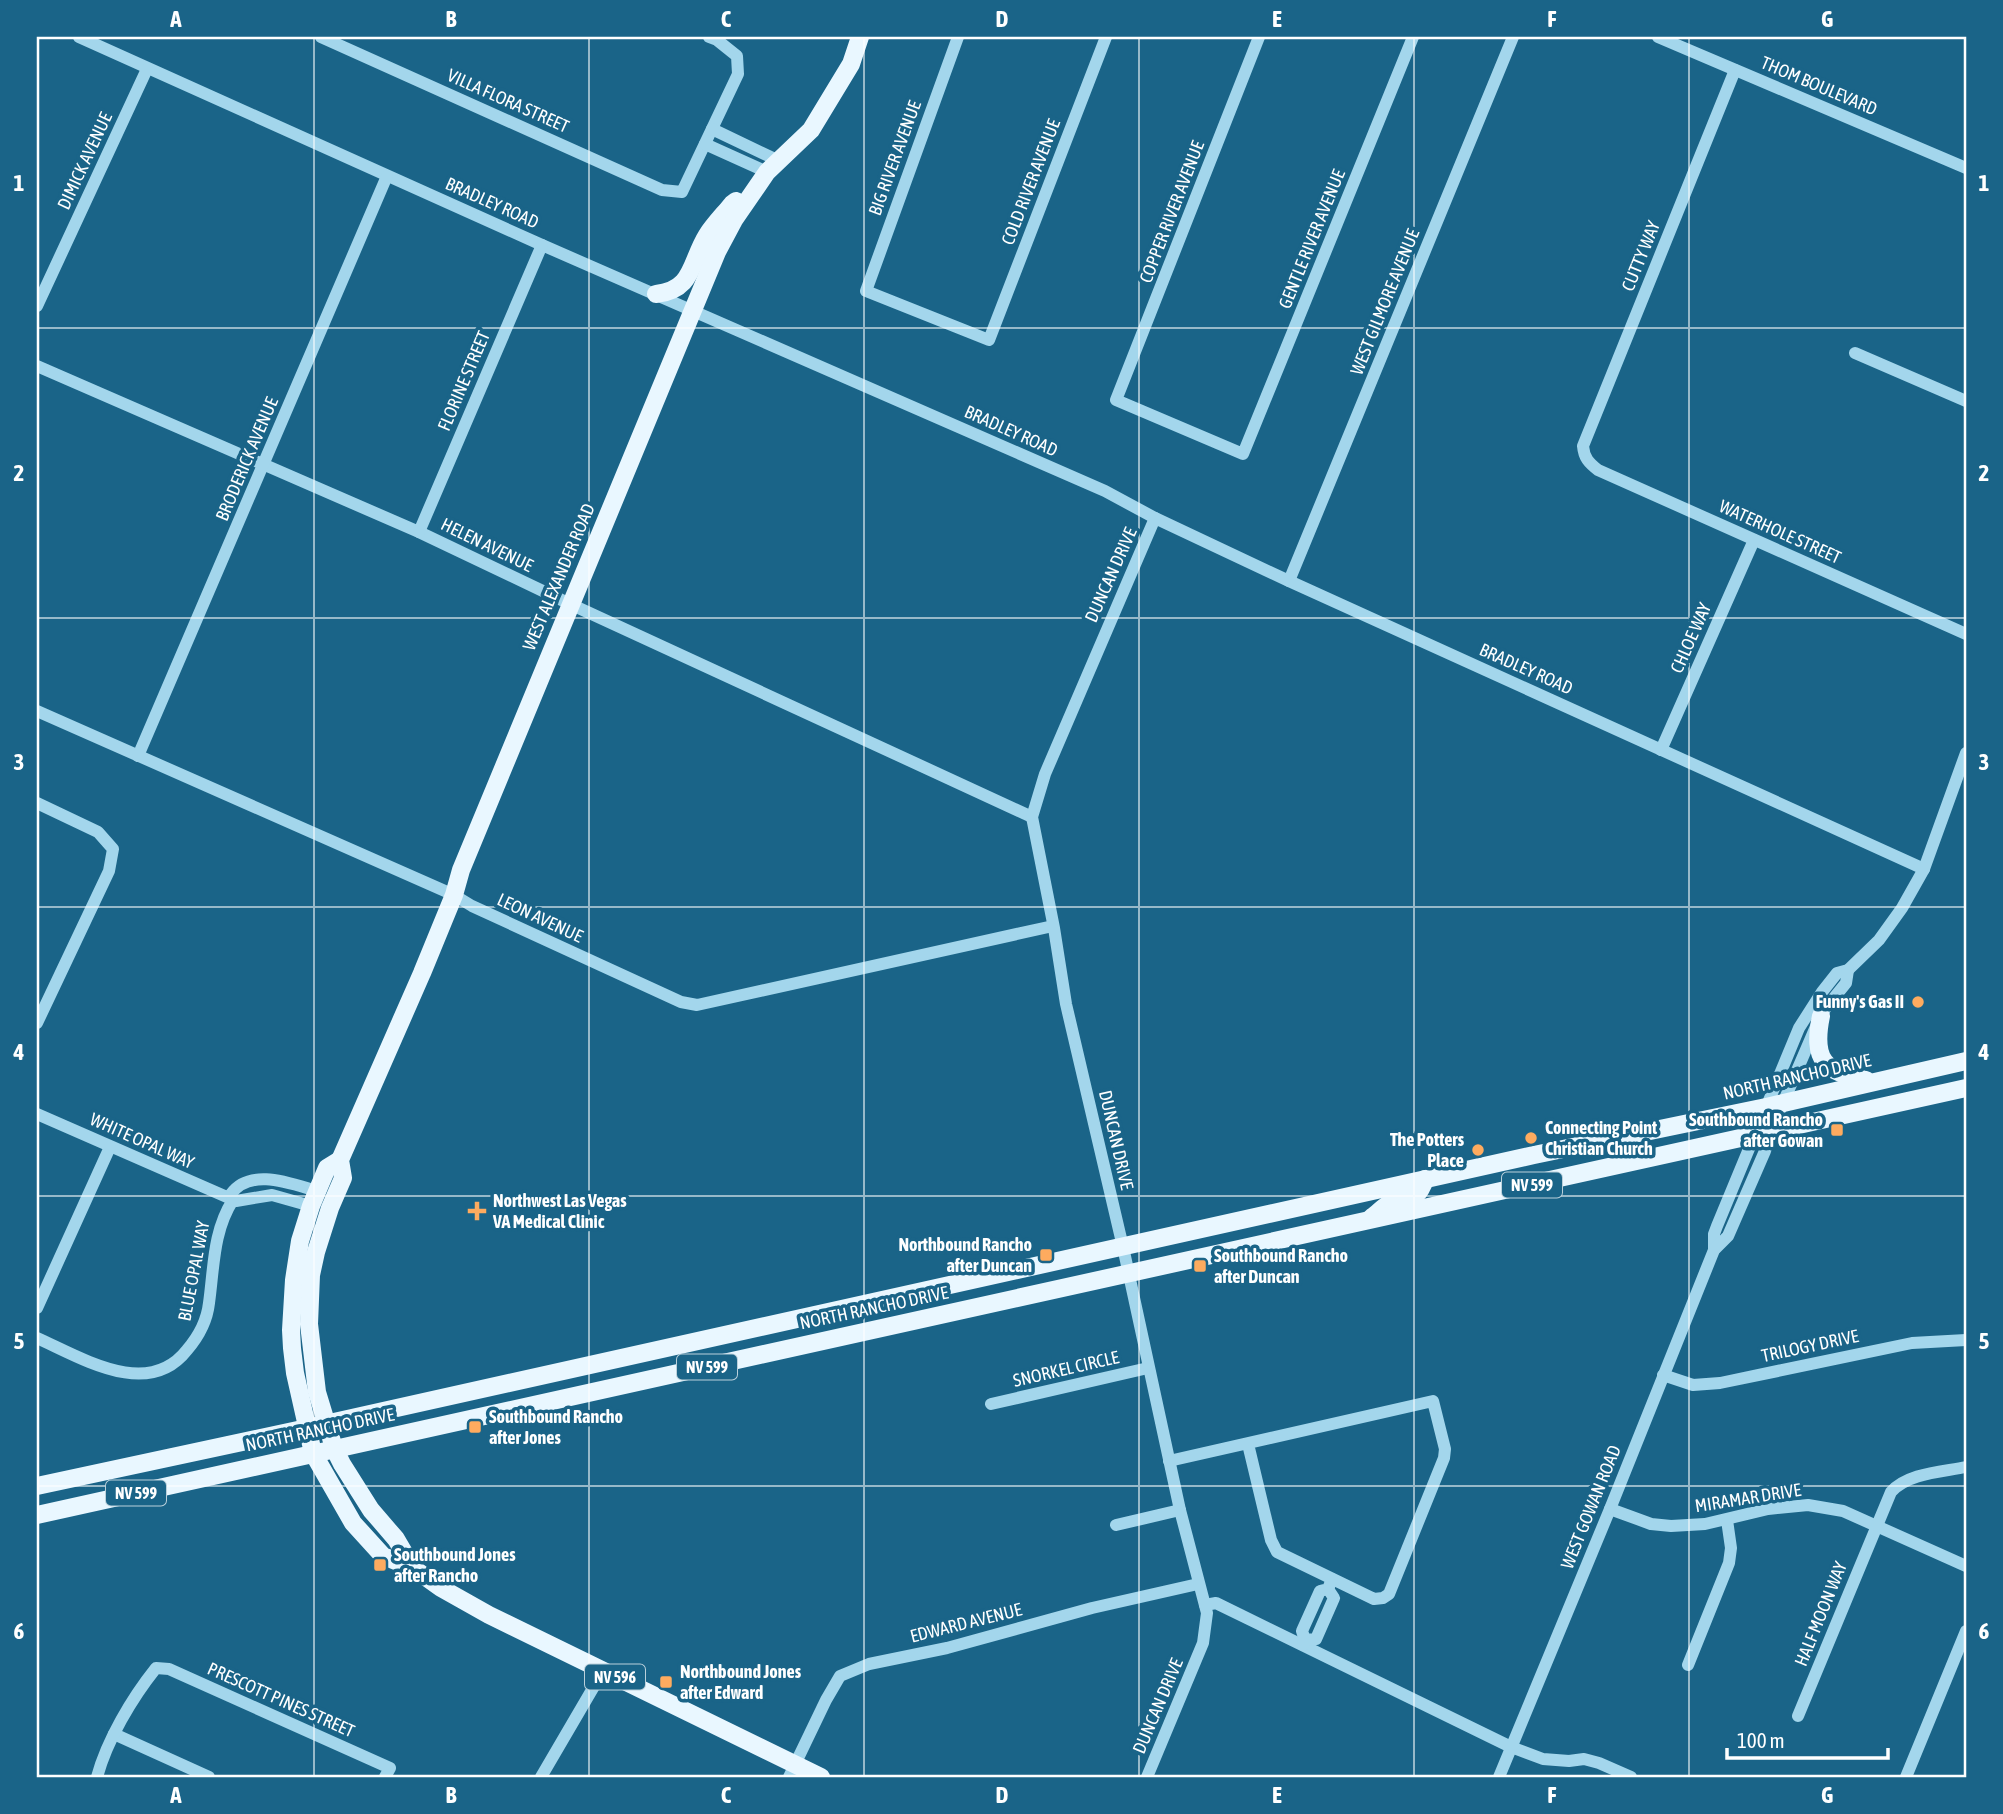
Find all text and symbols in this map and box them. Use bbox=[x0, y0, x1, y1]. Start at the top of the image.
text: A bbox=[169, 6, 182, 32]
text: B bbox=[446, 6, 457, 32]
text: C bbox=[721, 6, 732, 32]
text: D bbox=[996, 6, 1009, 32]
text: E bbox=[1272, 6, 1282, 32]
text: F bbox=[1547, 6, 1557, 32]
text: G bbox=[1821, 6, 1833, 32]
street label: THOM BOULEVARD bbox=[1758, 52, 1880, 119]
street label: VILLA FLORA STREET bbox=[444, 64, 572, 137]
street label: BIG RIVER AVENUE bbox=[864, 97, 925, 218]
street label: DIMICK AVENUE bbox=[53, 109, 116, 213]
street label: COLD RIVER AVENUE bbox=[997, 116, 1064, 248]
street label: COPPER RIVER AVENUE bbox=[1135, 138, 1208, 286]
street label: GENTLE RIVER AVENUE bbox=[1274, 166, 1349, 311]
text: 1 bbox=[14, 170, 25, 196]
text: 1 bbox=[1979, 170, 1990, 196]
street label: BRADLEY ROAD bbox=[442, 173, 542, 232]
street label: CUTTY WAY bbox=[1617, 218, 1664, 294]
street label: WEST GILMORE AVENUE bbox=[1346, 226, 1423, 378]
street label: FLORINE STREET bbox=[433, 328, 494, 434]
street label: BRODERICK AVENUE bbox=[211, 393, 282, 524]
street label: BRADLEY ROAD bbox=[961, 401, 1061, 460]
text: 2 bbox=[14, 460, 24, 486]
text: 2 bbox=[1979, 460, 1989, 486]
street label: WATERHOLE STREET bbox=[1716, 495, 1844, 568]
street label: WEST ALEXANDER ROAD bbox=[518, 500, 599, 653]
street label: HELEN AVENUE bbox=[438, 513, 537, 576]
street label: DUNCAN DRIVE bbox=[1080, 524, 1141, 625]
street label: CHLOE WAY bbox=[1666, 600, 1715, 676]
street label: BRADLEY ROAD bbox=[1476, 639, 1576, 698]
text: 3 bbox=[14, 749, 24, 775]
text: 3 bbox=[1979, 749, 1989, 775]
street label: LEON AVENUE bbox=[494, 889, 587, 947]
place label: Funny's Gas II bbox=[1816, 991, 1904, 1012]
marker: Funny's Gas II bbox=[1910, 994, 1926, 1010]
text: 4 bbox=[13, 1039, 25, 1065]
text: 4 bbox=[1978, 1039, 1990, 1065]
street label: NORTH RANCHO DRIVE bbox=[1721, 1049, 1873, 1104]
street label: DUNCAN DRIVE bbox=[1095, 1088, 1138, 1192]
street label: WHITE OPAL WAY bbox=[87, 1108, 197, 1173]
place label: Southbound Rancho after Gowan bbox=[1689, 1109, 1823, 1151]
place label: Connecting Point Christian Church bbox=[1545, 1117, 1658, 1159]
marker: Southbound Rancho after Gowan bbox=[1829, 1122, 1845, 1138]
place label: The Potters Place bbox=[1390, 1129, 1465, 1171]
marker: Connecting Point Christian Church bbox=[1523, 1130, 1539, 1146]
marker: The Potters Place bbox=[1470, 1142, 1486, 1158]
road number: NV 599 bbox=[1502, 1172, 1562, 1198]
place label: Northwest Las Vegas VA Medical Clinic bbox=[492, 1190, 627, 1232]
marker: Northwest Las Vegas VA Medical Clinic bbox=[467, 1201, 487, 1221]
street label: BLUE OPAL WAY bbox=[173, 1219, 214, 1323]
place label: Northbound Rancho after Duncan bbox=[899, 1234, 1032, 1276]
place label: Southbound Rancho after Duncan bbox=[1214, 1245, 1348, 1287]
marker: Northbound Rancho after Duncan bbox=[1038, 1247, 1054, 1263]
marker: Southbound Rancho after Duncan bbox=[1192, 1258, 1208, 1274]
street label: NORTH RANCHO DRIVE bbox=[798, 1281, 950, 1333]
street label: TRILOGY DRIVE bbox=[1759, 1325, 1861, 1366]
text: 5 bbox=[14, 1328, 25, 1354]
text: 5 bbox=[1979, 1328, 1990, 1354]
street label: SNORKEL CIRCLE bbox=[1011, 1346, 1121, 1391]
road number: NV 599 bbox=[677, 1354, 737, 1380]
street label: NORTH RANCHO DRIVE bbox=[244, 1403, 396, 1455]
place label: Southbound Rancho after Jones bbox=[489, 1406, 623, 1448]
marker: Southbound Rancho after Jones bbox=[467, 1419, 483, 1435]
street label: WEST GOWAN ROAD bbox=[1556, 1442, 1625, 1572]
street label: MIRAMAR DRIVE bbox=[1693, 1479, 1803, 1516]
road number: NV 599 bbox=[106, 1480, 166, 1506]
place label: Southbound Jones after Rancho bbox=[394, 1544, 516, 1586]
marker: Southbound Jones after Rancho bbox=[372, 1557, 388, 1573]
street label: HALF MOON WAY bbox=[1790, 1559, 1851, 1669]
street label: EDWARD AVENUE bbox=[908, 1598, 1024, 1647]
text: 6 bbox=[14, 1618, 25, 1644]
text: 6 bbox=[1979, 1618, 1990, 1644]
street label: DUNCAN DRIVE bbox=[1128, 1655, 1187, 1757]
street label: PRESCOTT PINES STREET bbox=[204, 1658, 358, 1741]
place label: Northbound Jones after Edward bbox=[680, 1661, 802, 1703]
road number: NV 596 bbox=[585, 1665, 645, 1690]
marker: Northbound Jones after Edward bbox=[658, 1674, 674, 1690]
scale bar bbox=[1727, 1716, 1888, 1760]
text: 100 m bbox=[1737, 1728, 1785, 1752]
text: A bbox=[169, 1782, 182, 1808]
text: B bbox=[446, 1782, 457, 1808]
text: C bbox=[721, 1782, 732, 1808]
text: D bbox=[996, 1782, 1009, 1808]
text: E bbox=[1272, 1782, 1282, 1808]
text: F bbox=[1547, 1782, 1557, 1808]
text: G bbox=[1821, 1782, 1833, 1808]

